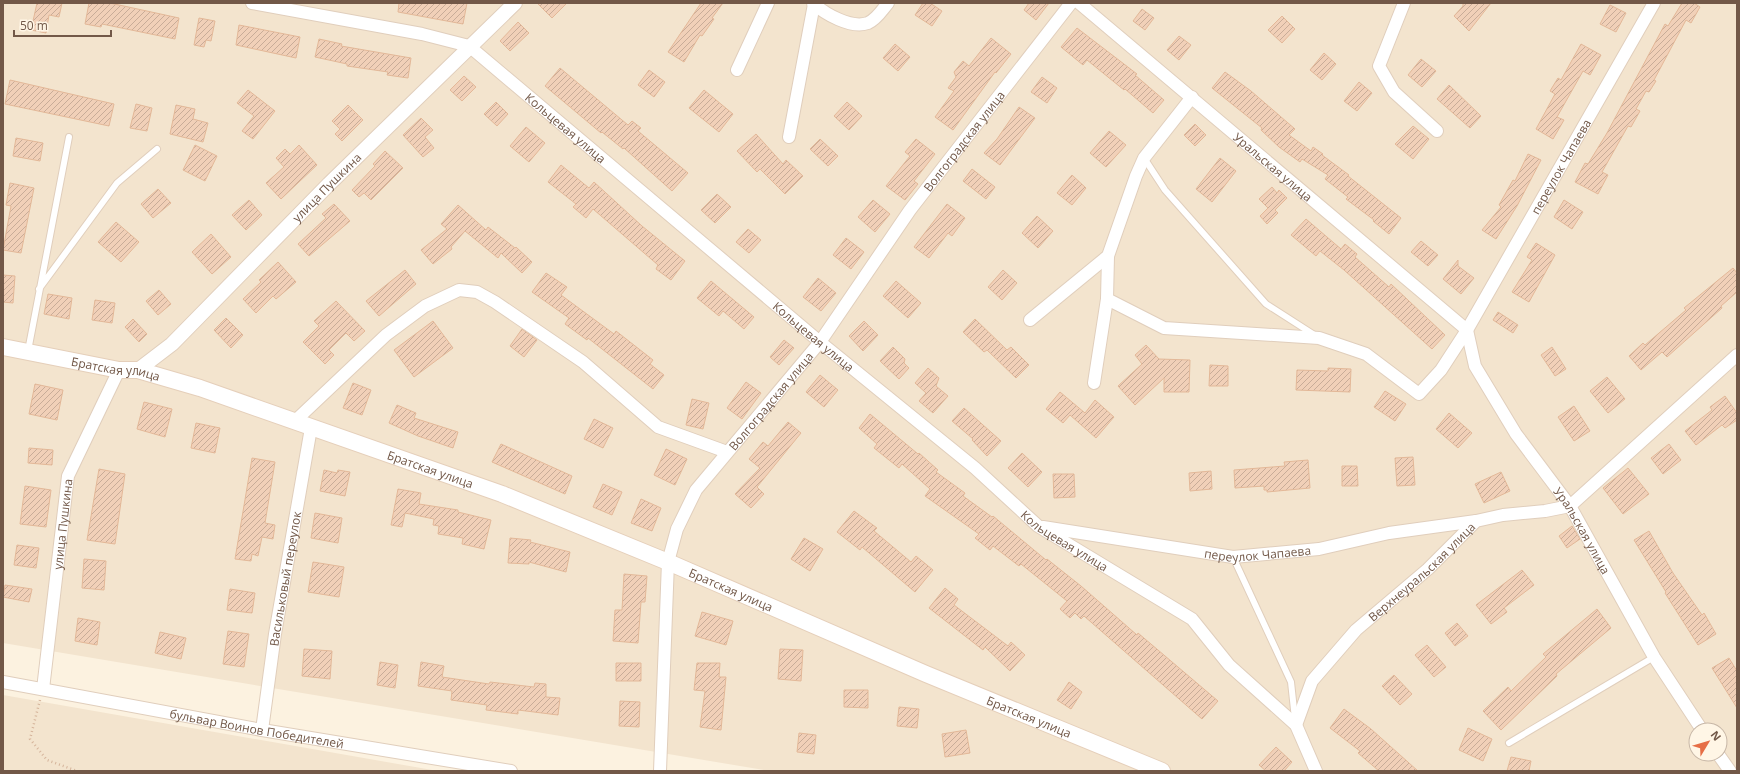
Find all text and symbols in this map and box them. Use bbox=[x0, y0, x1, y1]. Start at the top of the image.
scale bar bbox=[14, 12, 111, 38]
text: 50 m bbox=[20, 17, 48, 34]
street label: Волгоградская улица bbox=[919, 87, 1008, 195]
street label: Кольцевая улица bbox=[522, 89, 610, 167]
street label: переулок Чапаева bbox=[1527, 116, 1595, 217]
street label: Уральская улица bbox=[1230, 128, 1316, 205]
street label: улица Пушкина bbox=[288, 149, 365, 225]
street label: Кольцевая улица bbox=[770, 298, 858, 375]
street label: Волгоградская улица bbox=[724, 348, 817, 454]
street label: Братская улица bbox=[70, 352, 162, 385]
street label: Братская улица bbox=[385, 446, 476, 492]
street label: улица Пушкина bbox=[49, 478, 76, 571]
street label: Уральская улица bbox=[1550, 483, 1615, 577]
street label: Кольцевая улица bbox=[1017, 506, 1111, 575]
street label: Васильковый переулок bbox=[265, 509, 305, 647]
street label: Верхнеуральская улица bbox=[1364, 518, 1479, 625]
street label: переулок Чапаева bbox=[1203, 541, 1312, 566]
street label: Братская улица bbox=[686, 564, 776, 615]
street label: Братская улица bbox=[984, 691, 1074, 741]
street label: бульвар Воинов Победителей bbox=[168, 705, 345, 752]
north arrow bbox=[1688, 722, 1728, 762]
text: N bbox=[1708, 727, 1725, 744]

